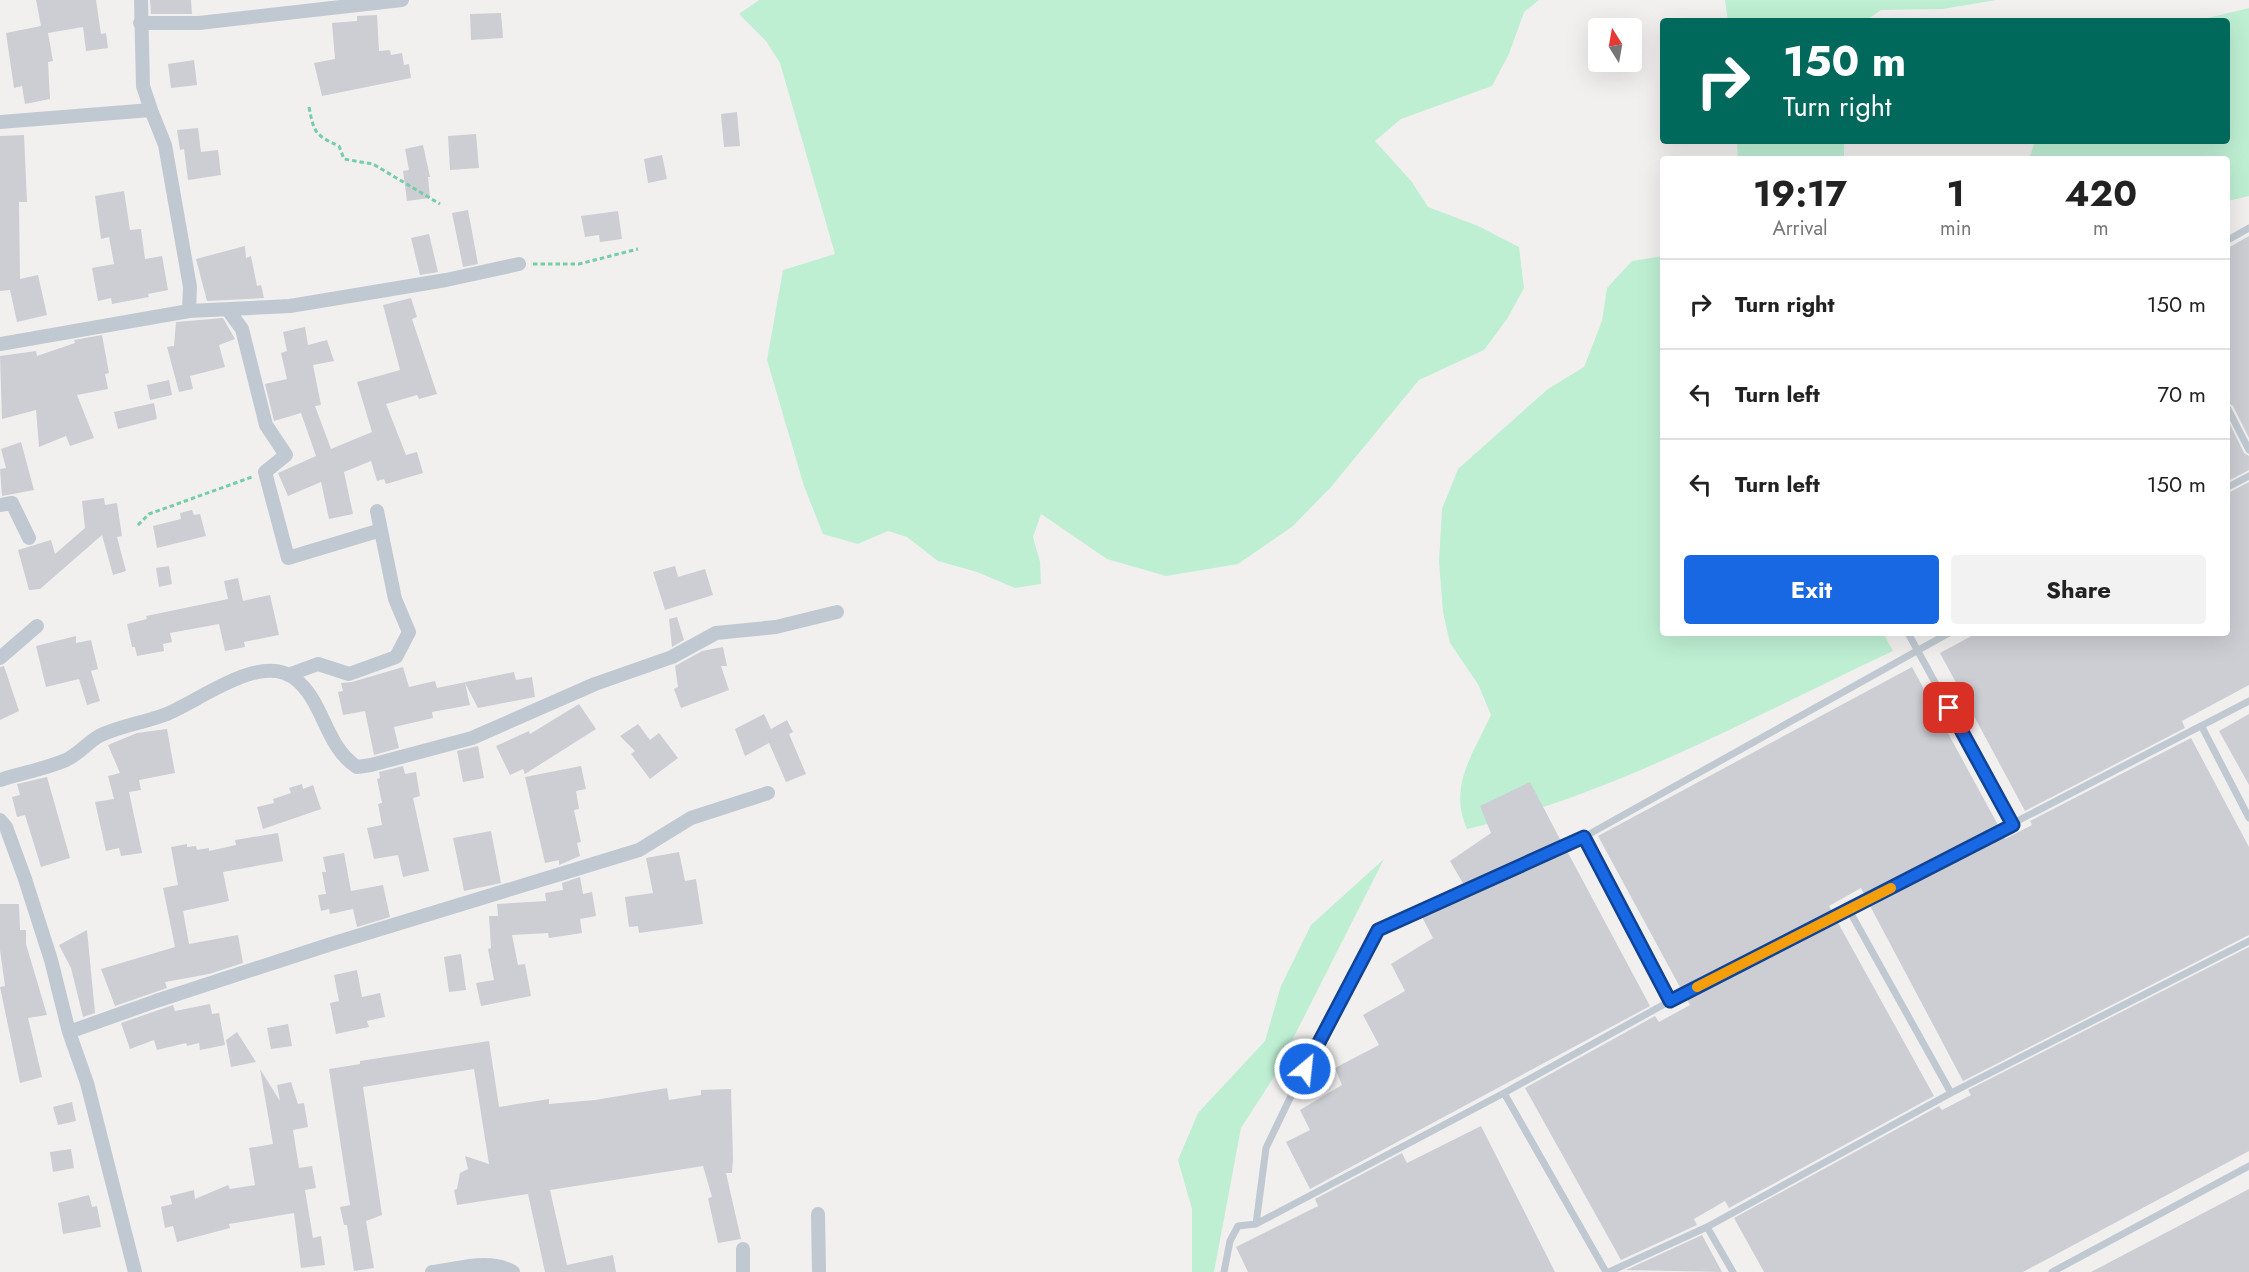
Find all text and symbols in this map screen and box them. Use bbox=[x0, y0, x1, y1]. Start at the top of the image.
north arrow bbox=[1588, 18, 1642, 72]
map controls bbox=[1588, 18, 1642, 72]
text: 150 m bbox=[1783, 31, 1906, 92]
icon: right bbox=[1684, 42, 1762, 120]
text: Turn right bbox=[1783, 87, 1891, 126]
text: 19:17 bbox=[1753, 167, 1847, 219]
text: 1 bbox=[1947, 167, 1965, 219]
text: 420 bbox=[2064, 167, 2137, 219]
text: Arrival bbox=[1772, 214, 1828, 243]
text: min bbox=[1940, 214, 1971, 243]
text: m bbox=[2093, 214, 2109, 243]
icon: right bbox=[1684, 288, 1717, 321]
text: Turn right bbox=[1735, 288, 1835, 320]
text: 150 m bbox=[2147, 288, 2206, 320]
icon: left bbox=[1684, 378, 1717, 411]
text: Turn left bbox=[1735, 378, 1820, 410]
text: 70 m bbox=[2157, 378, 2206, 410]
icon: left bbox=[1684, 468, 1717, 501]
text: Turn left bbox=[1735, 468, 1820, 500]
text: 150 m bbox=[2147, 468, 2206, 500]
button: Exit bbox=[1684, 555, 1939, 624]
button: Share bbox=[1951, 555, 2206, 624]
pin bbox=[1923, 682, 1974, 733]
icon: arrive bbox=[1932, 691, 1965, 724]
position arrow bbox=[1273, 1037, 1337, 1101]

